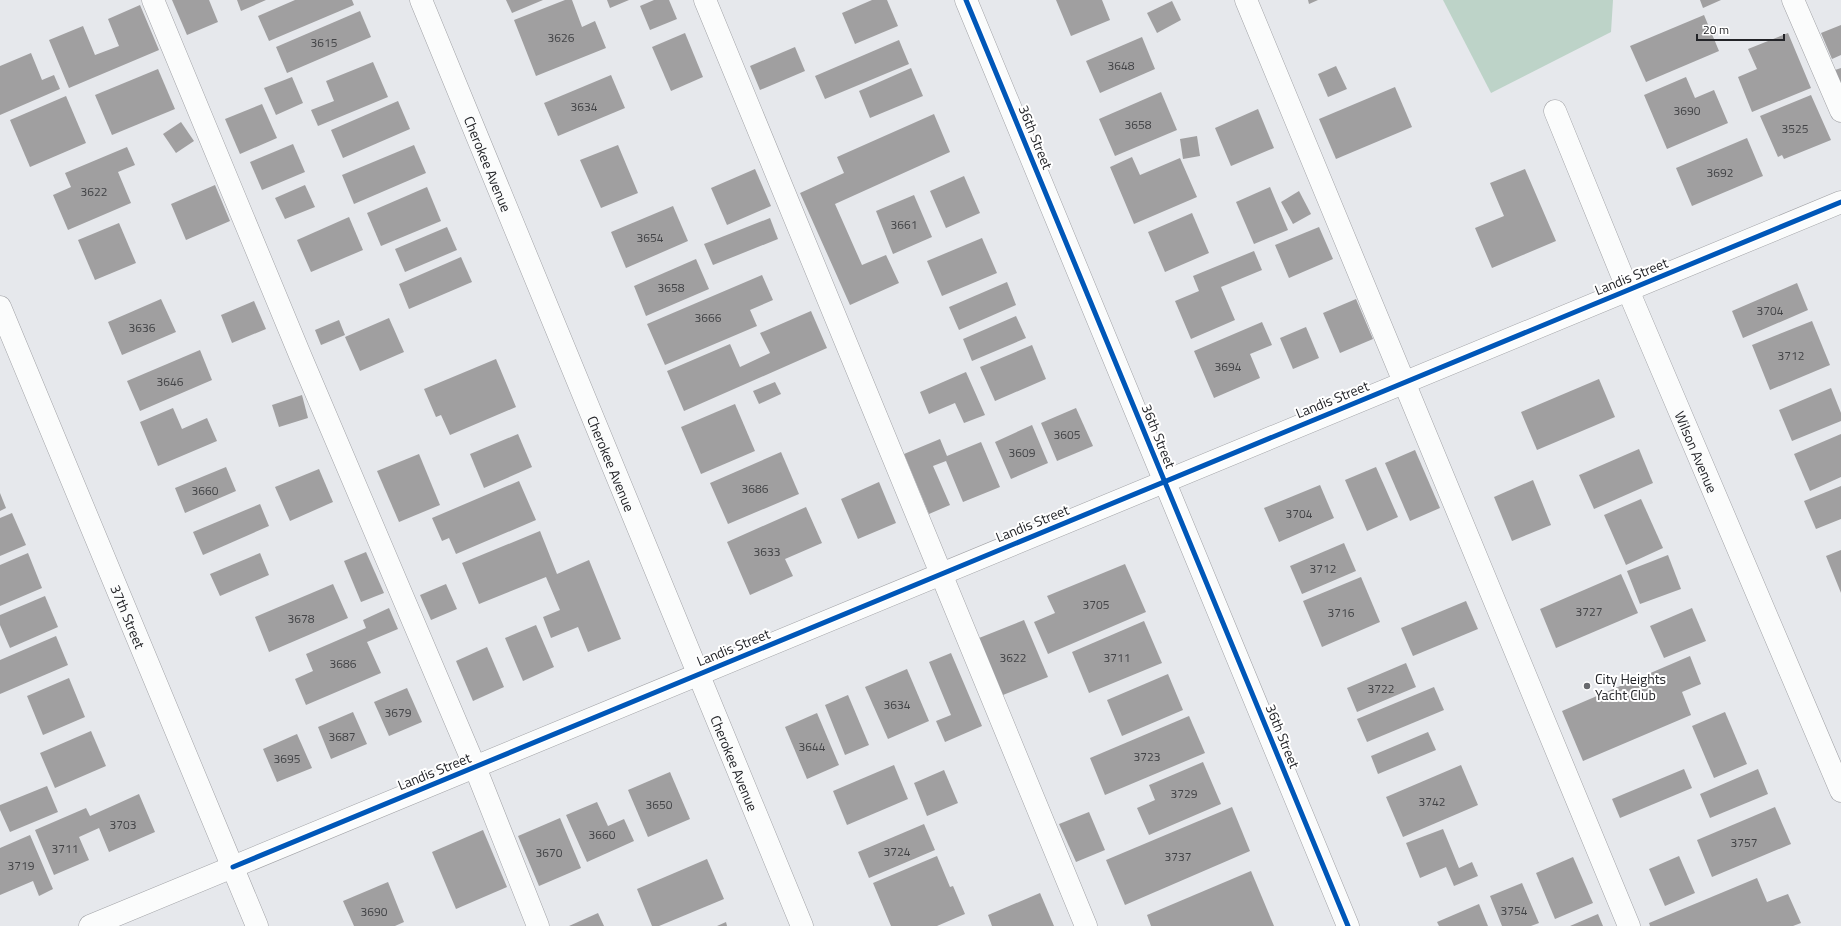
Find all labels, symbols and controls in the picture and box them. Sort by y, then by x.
scale bar [1697,16,1784,42]
text: 20 m [1703,20,1729,39]
house number: 3626 [548,28,575,47]
house number: 3615 [311,33,338,52]
house number: 3648 [1108,56,1135,75]
house number: 3634 [571,97,598,116]
house number: 3690 [1674,101,1701,120]
street label: 36th Street [1014,102,1058,172]
street label: Cherokee Avenue [459,113,517,215]
house number: 3658 [1125,115,1152,134]
house number: 3525 [1782,119,1809,138]
house number: 3692 [1707,163,1733,182]
house number: 3622 [81,182,107,201]
house number: 3661 [891,215,917,234]
house number: 3654 [637,228,664,247]
street label: Landis Street [1591,252,1671,300]
house number: 3658 [658,278,685,297]
house number: 3704 [1757,301,1784,320]
house number: 3666 [695,308,722,327]
house number: 3636 [129,318,156,337]
house number: 3712 [1778,346,1804,365]
house number: 3694 [1215,357,1242,376]
house number: 3646 [157,372,184,391]
street label: Landis Street [1292,375,1372,423]
street label: 36th Street [1137,401,1181,471]
street label: Wilson Avenue [1670,407,1723,496]
street label: Cherokee Avenue [583,412,641,514]
house number: 3605 [1054,425,1081,444]
house number: 3609 [1009,443,1036,462]
house number: 3686 [742,479,769,498]
house number: 3660 [192,481,219,500]
street label: Landis Street [992,499,1072,547]
house number: 3704 [1286,504,1313,523]
house number: 3633 [754,542,780,561]
house number: 3712 [1310,559,1336,578]
street label: 37th Street [106,581,151,652]
house number: 3705 [1083,595,1110,614]
house number: 3727 [1576,602,1602,621]
house number: 3716 [1328,603,1355,622]
house number: 3678 [288,609,315,628]
street label: Landis Street [693,623,773,671]
house number: 3622 [1000,648,1026,667]
house number: 3711 [1104,648,1130,667]
house number: 3686 [330,654,357,673]
place label: City Heights Yacht Club [1595,668,1666,705]
house number: 3722 [1368,679,1394,698]
marker: City Heights Yacht Club [1582,681,1592,691]
house number: 3634 [884,695,911,714]
street label: 36th Street [1261,701,1305,771]
house number: 3679 [385,703,412,722]
street label: Cherokee Avenue [706,712,764,814]
house number: 3687 [329,727,355,746]
house number: 3644 [799,737,826,756]
street label: Landis Street [394,747,474,795]
house number: 3723 [1134,747,1160,766]
house number: 3695 [274,749,301,768]
house number: 3729 [1171,784,1198,803]
house number: 3742 [1419,792,1445,811]
house number: 3650 [646,795,673,814]
house number: 3703 [110,815,136,834]
house number: 3660 [589,825,616,844]
house number: 3757 [1731,833,1757,852]
house number: 3711 [52,839,78,858]
house number: 3724 [884,842,911,861]
house number: 3670 [536,843,563,862]
house number: 3737 [1165,847,1191,866]
house number: 3719 [8,856,35,875]
house number: 3754 [1501,901,1528,920]
house number: 3690 [361,902,388,921]

